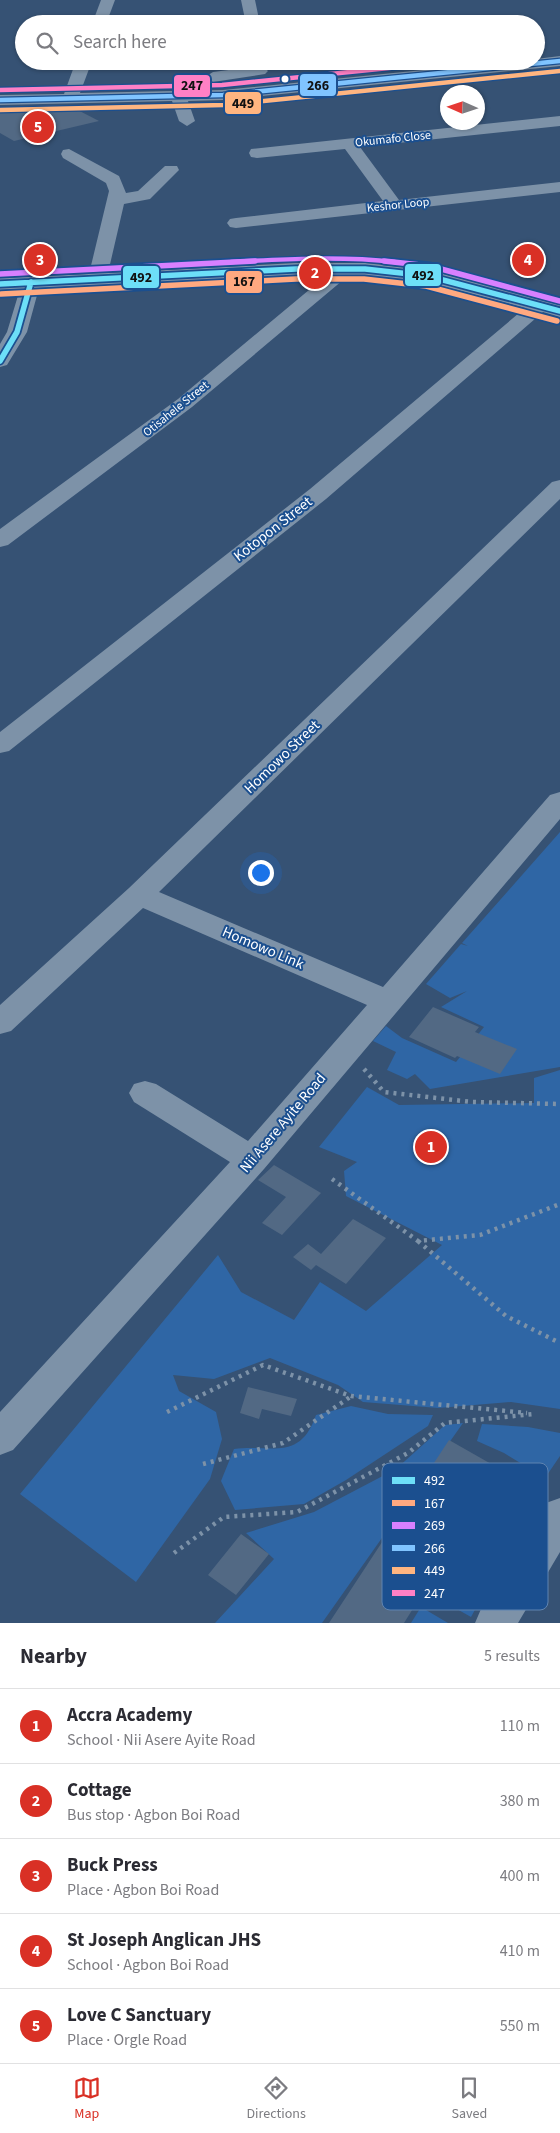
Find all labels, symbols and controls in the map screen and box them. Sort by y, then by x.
search box [15,15,545,70]
icon: search [33,29,61,57]
text: Search here [73,29,167,56]
line badge: 266 [299,73,337,97]
line badge: 247 [173,74,211,98]
unlabelled marker [280,74,290,84]
text: 247 [181,76,203,96]
text: 266 [307,76,329,96]
north arrow [440,85,485,130]
line badge: 449 [224,91,262,115]
text: 449 [232,94,254,114]
pin: 5 [22,108,54,146]
street label: Okumafo Close [354,127,432,151]
street label: Keshor Loop [366,193,430,217]
pin: 3 [24,241,56,279]
pin: 4 [512,241,544,279]
pin: 2 [299,254,331,292]
line badge: 492 [404,263,442,287]
line badge: 492 [122,265,160,289]
text: 492 [412,266,434,286]
text: 492 [130,268,152,288]
line badge: 167 [225,270,263,294]
text: 167 [233,272,255,292]
street label: Otisahele Street [140,377,212,441]
street label: Kotopon Street [229,492,317,566]
street label: Homowo Street [240,715,324,799]
your location [248,860,274,886]
street label: Homowo Link [219,921,308,975]
street label: Nii Asere Ayite Road [235,1069,331,1177]
pin: 1 [415,1128,447,1166]
legend [382,1463,548,1610]
text: 492 [424,1471,445,1491]
text: 167 [424,1494,445,1514]
text: 269 [424,1516,445,1536]
text: 266 [424,1539,445,1559]
text: 449 [424,1561,445,1581]
text: 247 [424,1584,445,1604]
text: Nearby [20,1641,87,1671]
text: 5 results [484,1645,540,1667]
text: Accra Academy [67,1702,193,1729]
text: 1 [32,1715,40,1737]
text: 110 m [500,1715,540,1737]
text: School · Nii Asere Ayite Road [67,1729,256,1751]
text: Cottage [67,1777,132,1804]
text: 2 [32,1790,40,1812]
text: 380 m [500,1790,540,1812]
text: Bus stop · Agbon Boi Road [67,1804,240,1826]
text: Buck Press [67,1852,158,1879]
text: 3 [32,1865,40,1887]
text: 400 m [500,1865,540,1887]
text: Place · Agbon Boi Road [67,1879,219,1901]
text: St Joseph Anglican JHS [67,1927,261,1954]
text: 4 [32,1940,40,1962]
text: 410 m [500,1940,540,1962]
text: School · Agbon Boi Road [67,1954,229,1976]
text: Love C Sanctuary [67,2002,211,2029]
text: 5 [32,2015,40,2037]
text: 550 m [500,2015,540,2037]
text: Place · Orgle Road [67,2029,187,2051]
tab: Map [73,2074,101,2124]
tab: Directions [247,2074,306,2124]
tab: Saved [451,2074,487,2124]

